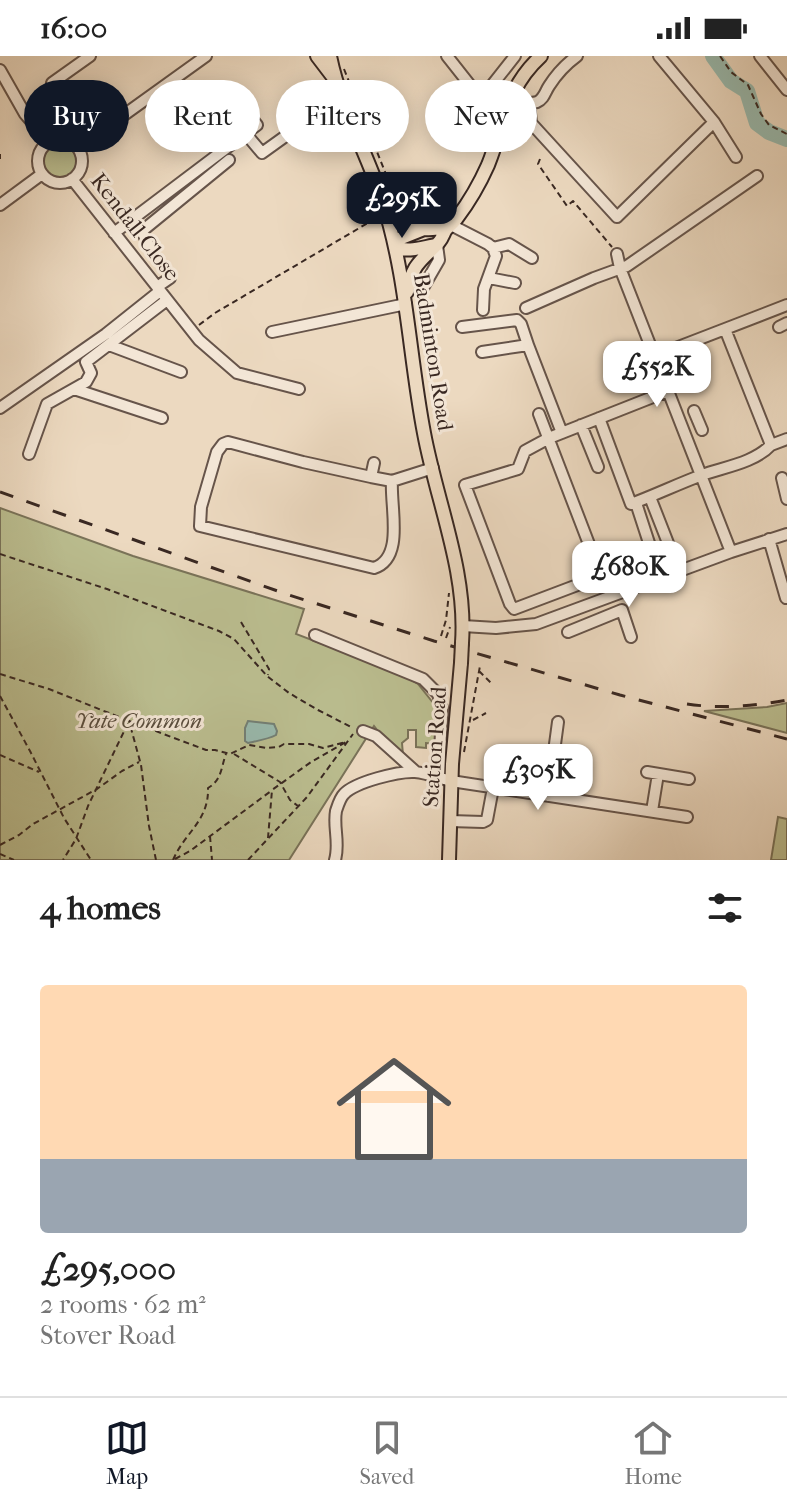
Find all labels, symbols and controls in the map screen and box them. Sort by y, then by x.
text: 16:00 [40,11,107,46]
chip: Buy [24,80,129,152]
chip: Rent [145,80,260,152]
chip: Filters [276,80,409,152]
chip: New [425,80,537,152]
street label: Kendall Close [85,168,185,286]
pin: £295K [346,172,458,240]
text: £295K [365,182,439,213]
street label: Badminton Road [408,271,458,434]
pin: £552K [601,341,713,409]
text: £552K [621,351,693,382]
pin: £680K [573,541,685,609]
text: £680K [590,551,668,582]
street label: Station Road [418,685,452,808]
park label: Yate Common [76,708,202,734]
pin: £305K [482,744,594,812]
text: £305K [502,754,574,785]
icon: filters [703,886,747,930]
text: 4 homes [40,888,161,928]
icon: home [322,1037,466,1181]
text: £295,000 [40,1249,176,1289]
text: 2 rooms · 62 m² [40,1289,206,1320]
text: Stover Road [40,1320,175,1351]
tab: Map [105,1416,149,1490]
tab: Saved [360,1416,414,1490]
tab: Home [625,1416,682,1490]

